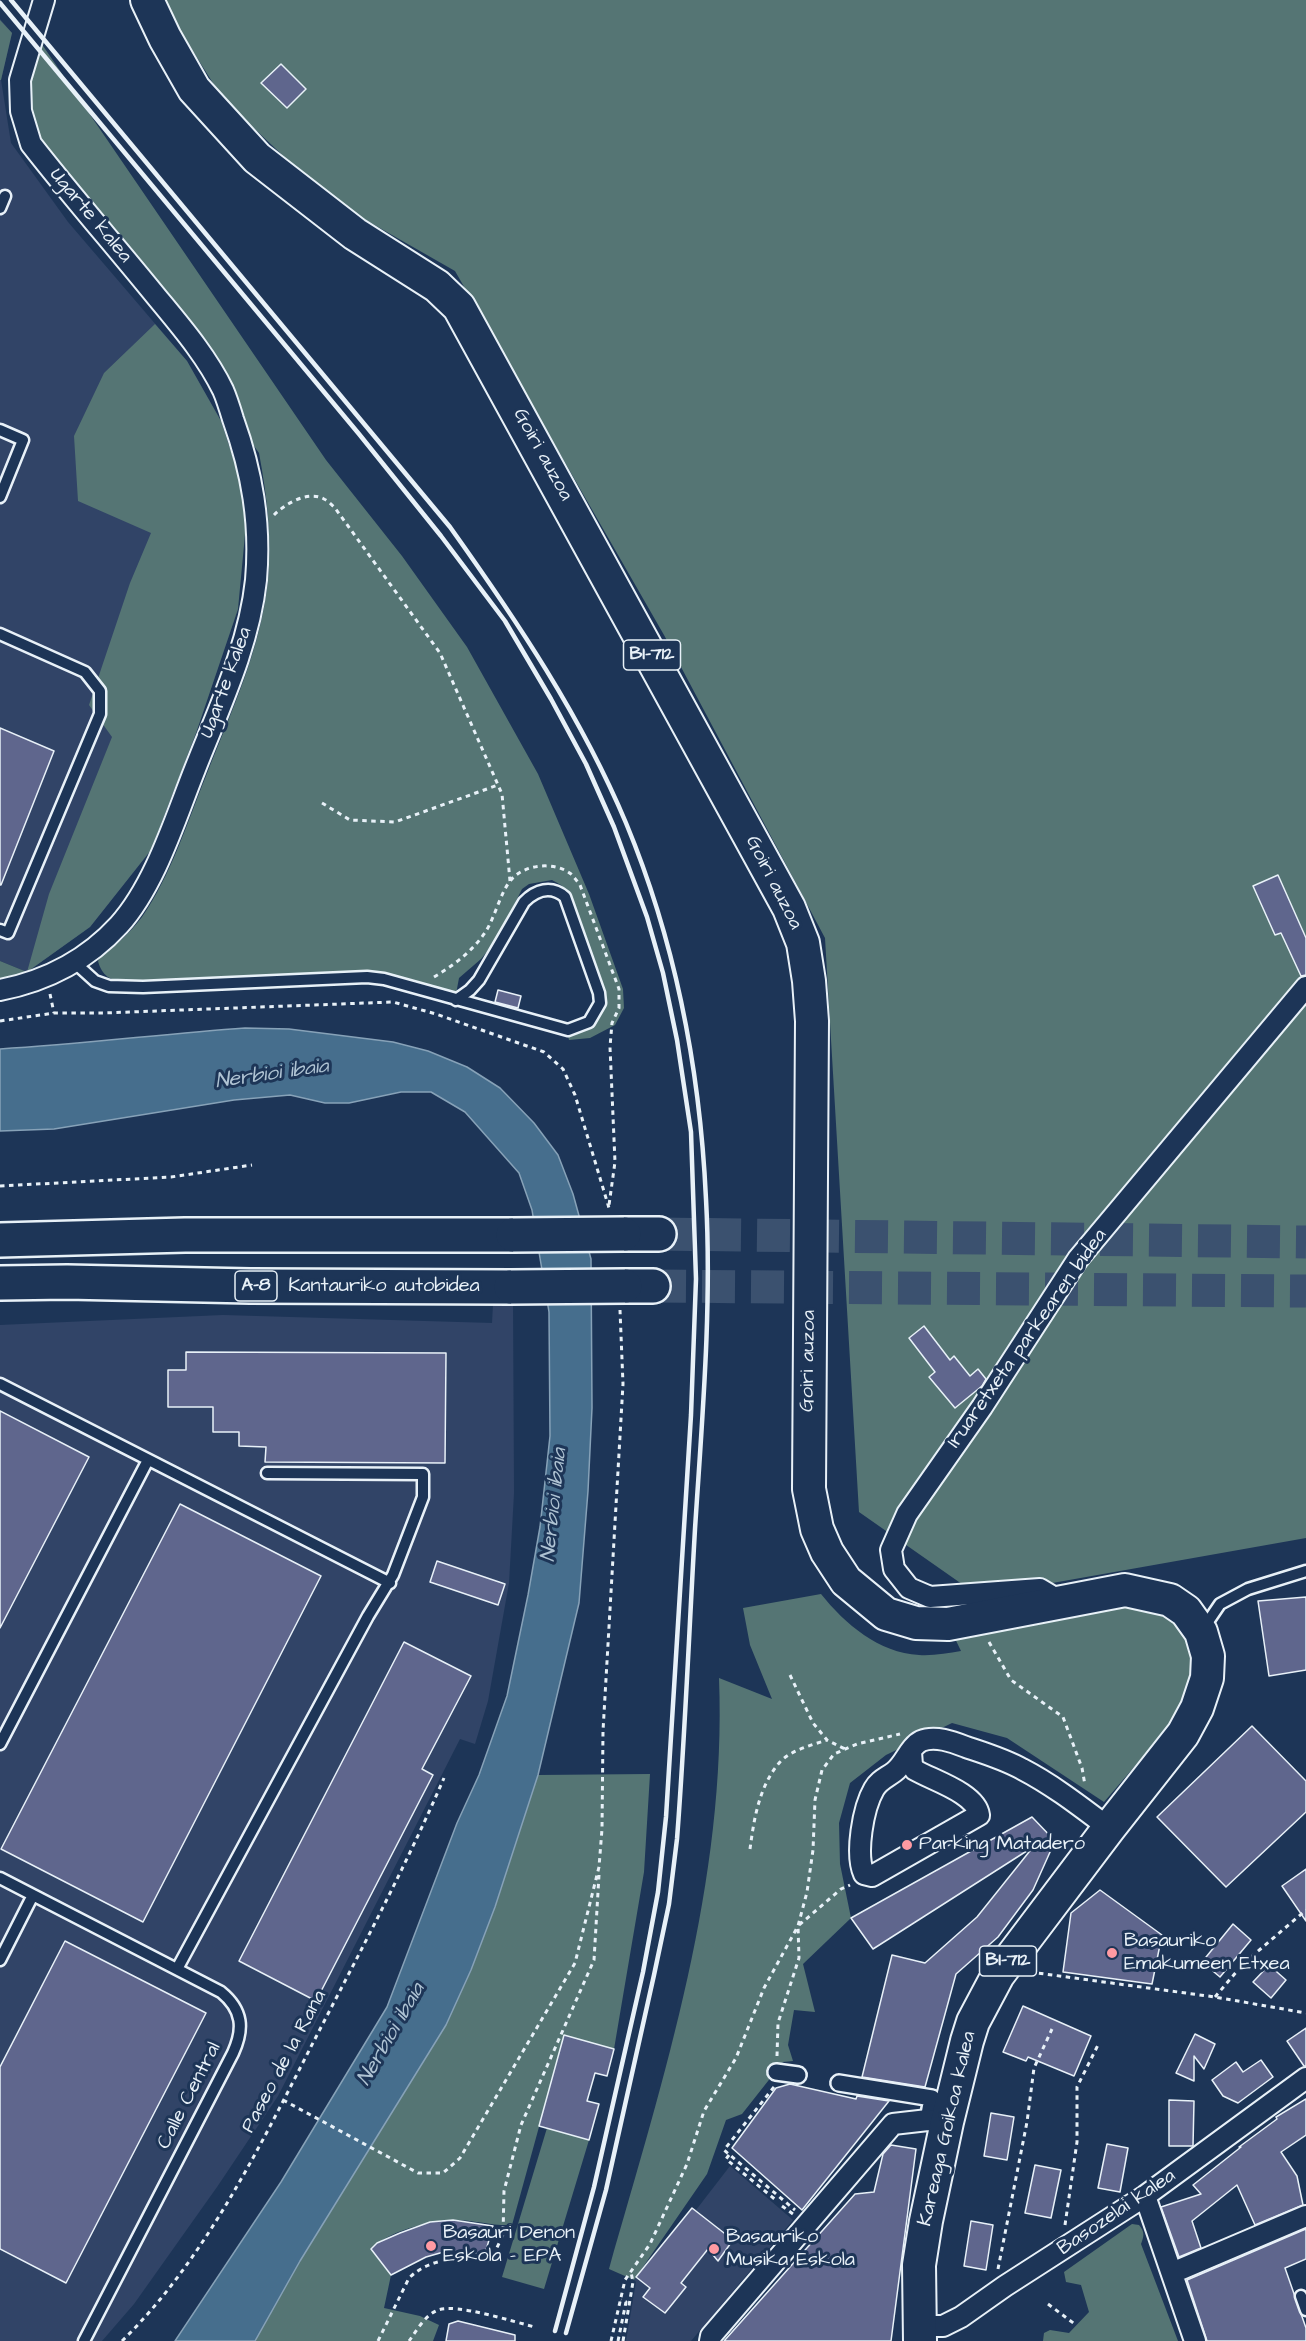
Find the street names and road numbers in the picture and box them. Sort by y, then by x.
street label: Ugarte kalea [43,164,137,268]
street label: Goiri auzoa [507,405,577,505]
street label: Ugarte kalea [196,624,258,742]
road number: BI-712 [624,640,680,670]
street label: Goiri auzoa [739,832,807,934]
street label: Iruaretxeta parkearen bidea [943,1225,1113,1453]
road number: A-8 [235,1271,277,1301]
street label: Kantauriko autobidea [288,1275,480,1299]
street label: Goiri auzoa [796,1310,822,1412]
road number: BI-712 [980,1946,1036,1976]
street label: Paseo de la Rana [237,1987,333,2137]
street label: Kareaga Goikoa kalea [914,2029,982,2229]
street label: Calle Central [153,2038,227,2154]
street label: Basozelai kalea [1053,2165,1181,2261]

